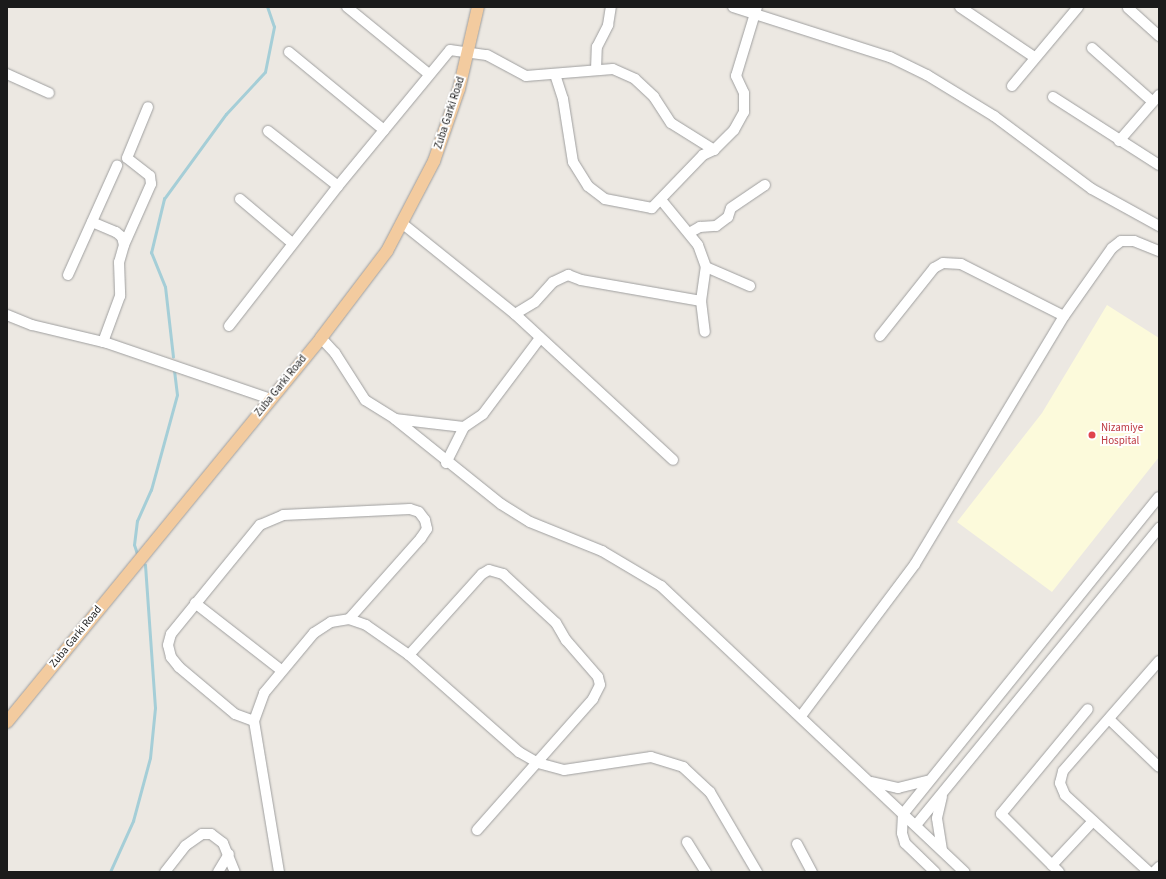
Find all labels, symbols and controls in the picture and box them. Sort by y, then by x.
street label: Zuba Garki Road [432,75,468,151]
street label: Zuba Garki Road [252,353,310,419]
place label: Nizamiye Hospital [1101,422,1143,448]
marker: Nizamiye Hospital [1086,429,1098,441]
street label: Zuba Garki Road [47,604,105,670]

